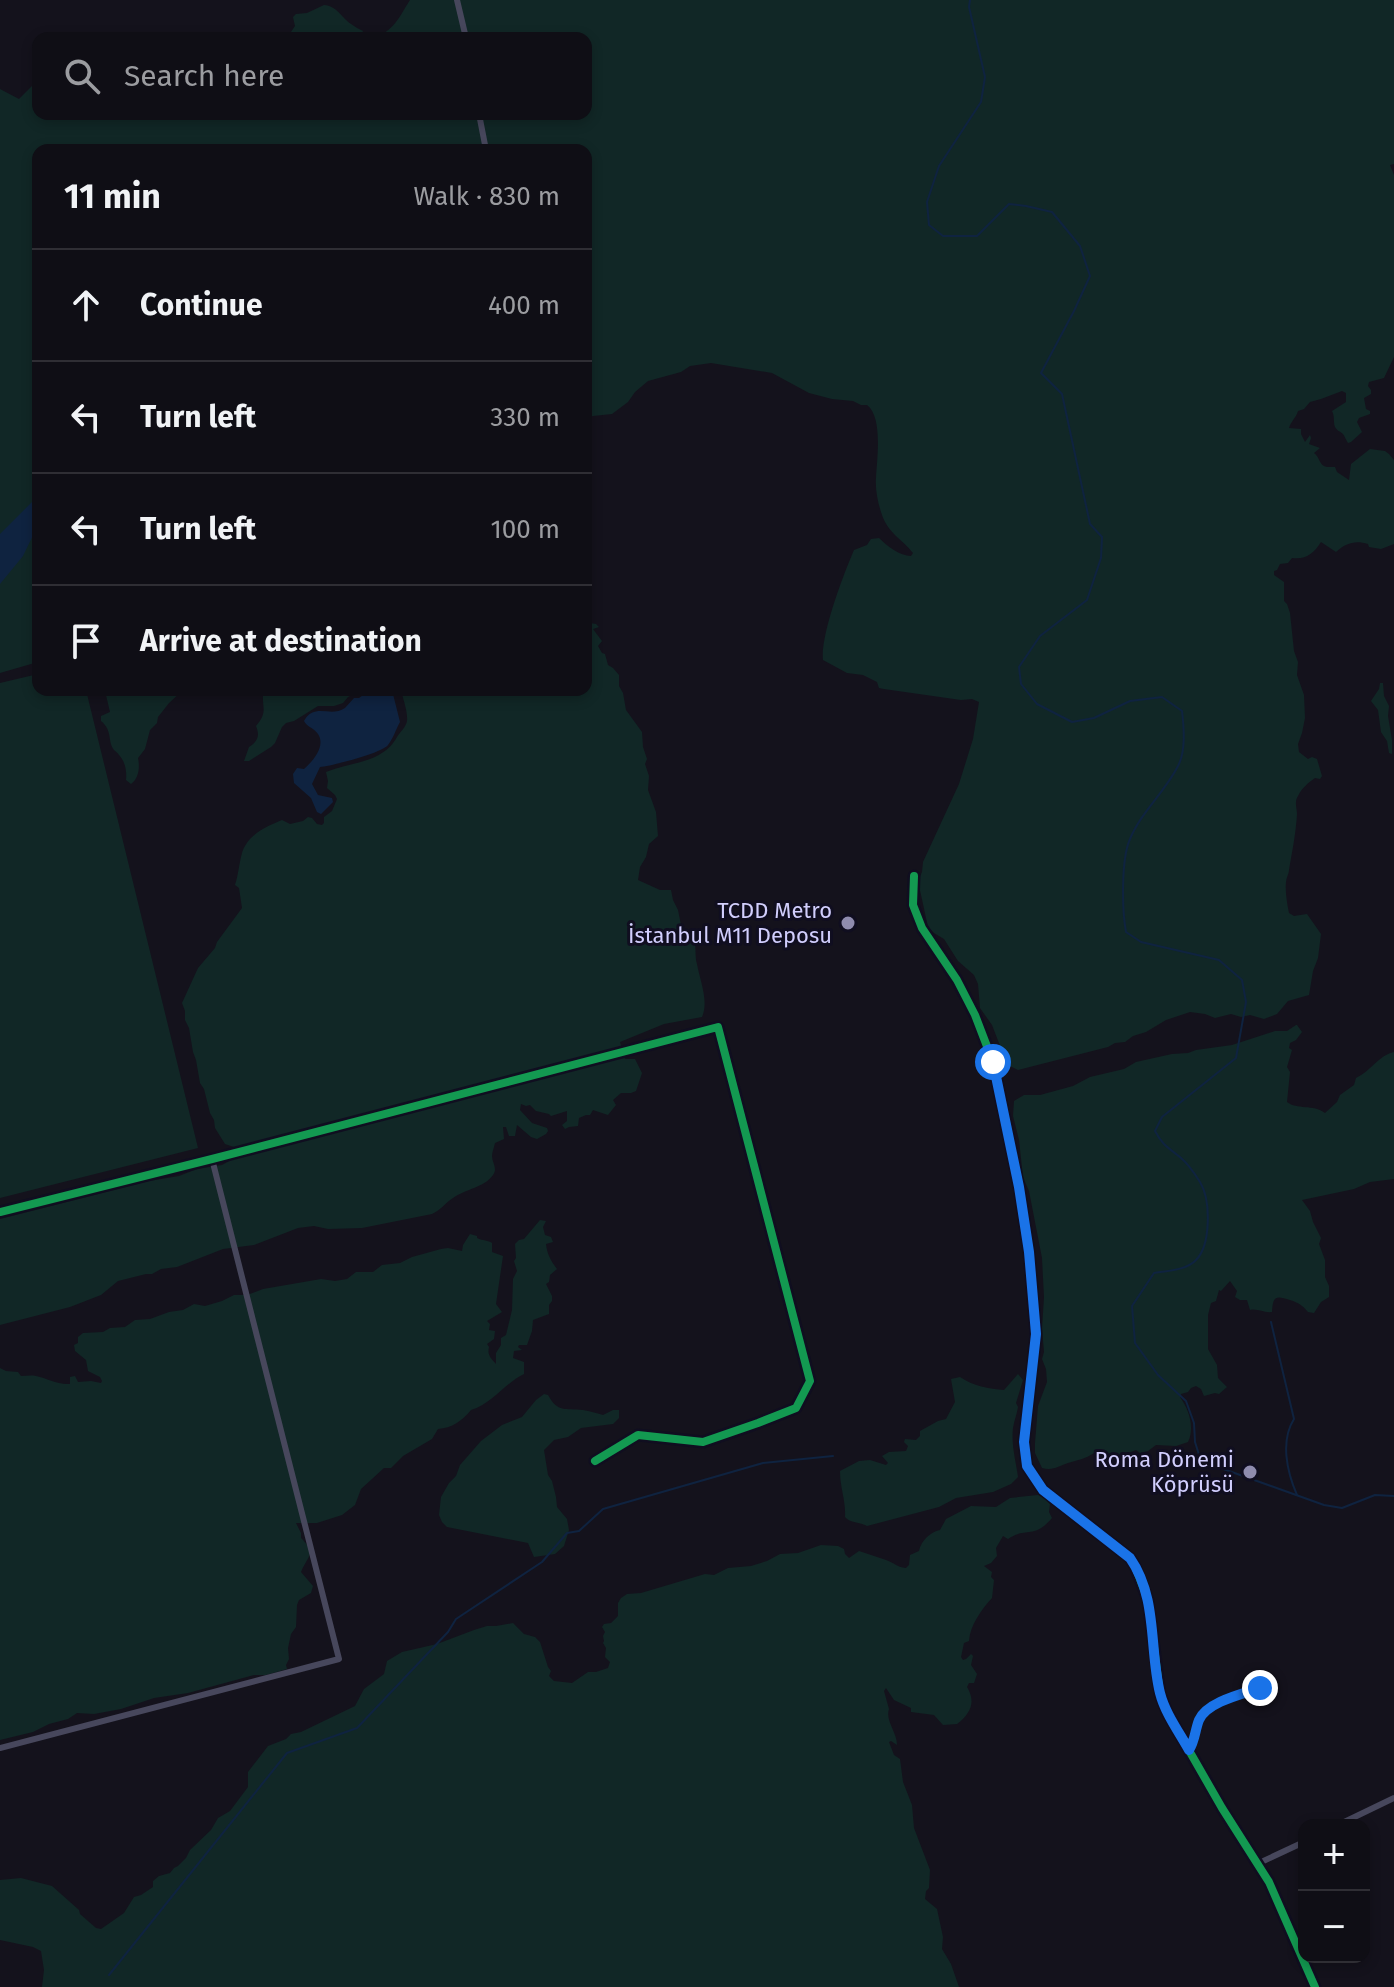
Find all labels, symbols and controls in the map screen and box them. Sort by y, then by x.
search box [32,32,592,120]
icon: search [60,54,104,98]
text: Search here [124,58,284,94]
text: 11 min [64,176,161,217]
text: Walk · 830 m [413,181,560,212]
icon: ahead [64,283,108,327]
text: Continue [140,287,263,323]
text: 400 m [488,290,560,321]
icon: left [64,395,108,439]
text: Turn left [140,399,256,435]
text: 330 m [490,402,560,433]
icon: left [64,507,108,551]
text: Turn left [140,511,256,547]
text: 100 m [491,514,560,545]
icon: arrive [64,619,108,663]
text: Arrive at destination [140,623,422,659]
place label: TCDD Metro İstanbul M11 Deposu [628,897,832,949]
marker: TCDD Metro İstanbul M11 Deposu [839,914,857,932]
route start [975,1044,1011,1080]
place label: Roma Dönemi Köprüsü [1095,1446,1234,1498]
marker: Roma Dönemi Köprüsü [1241,1463,1259,1481]
route end [1242,1670,1278,1706]
map controls [1298,1819,1370,1963]
button: + [1298,1819,1370,1891]
button: − [1298,1891,1370,1963]

